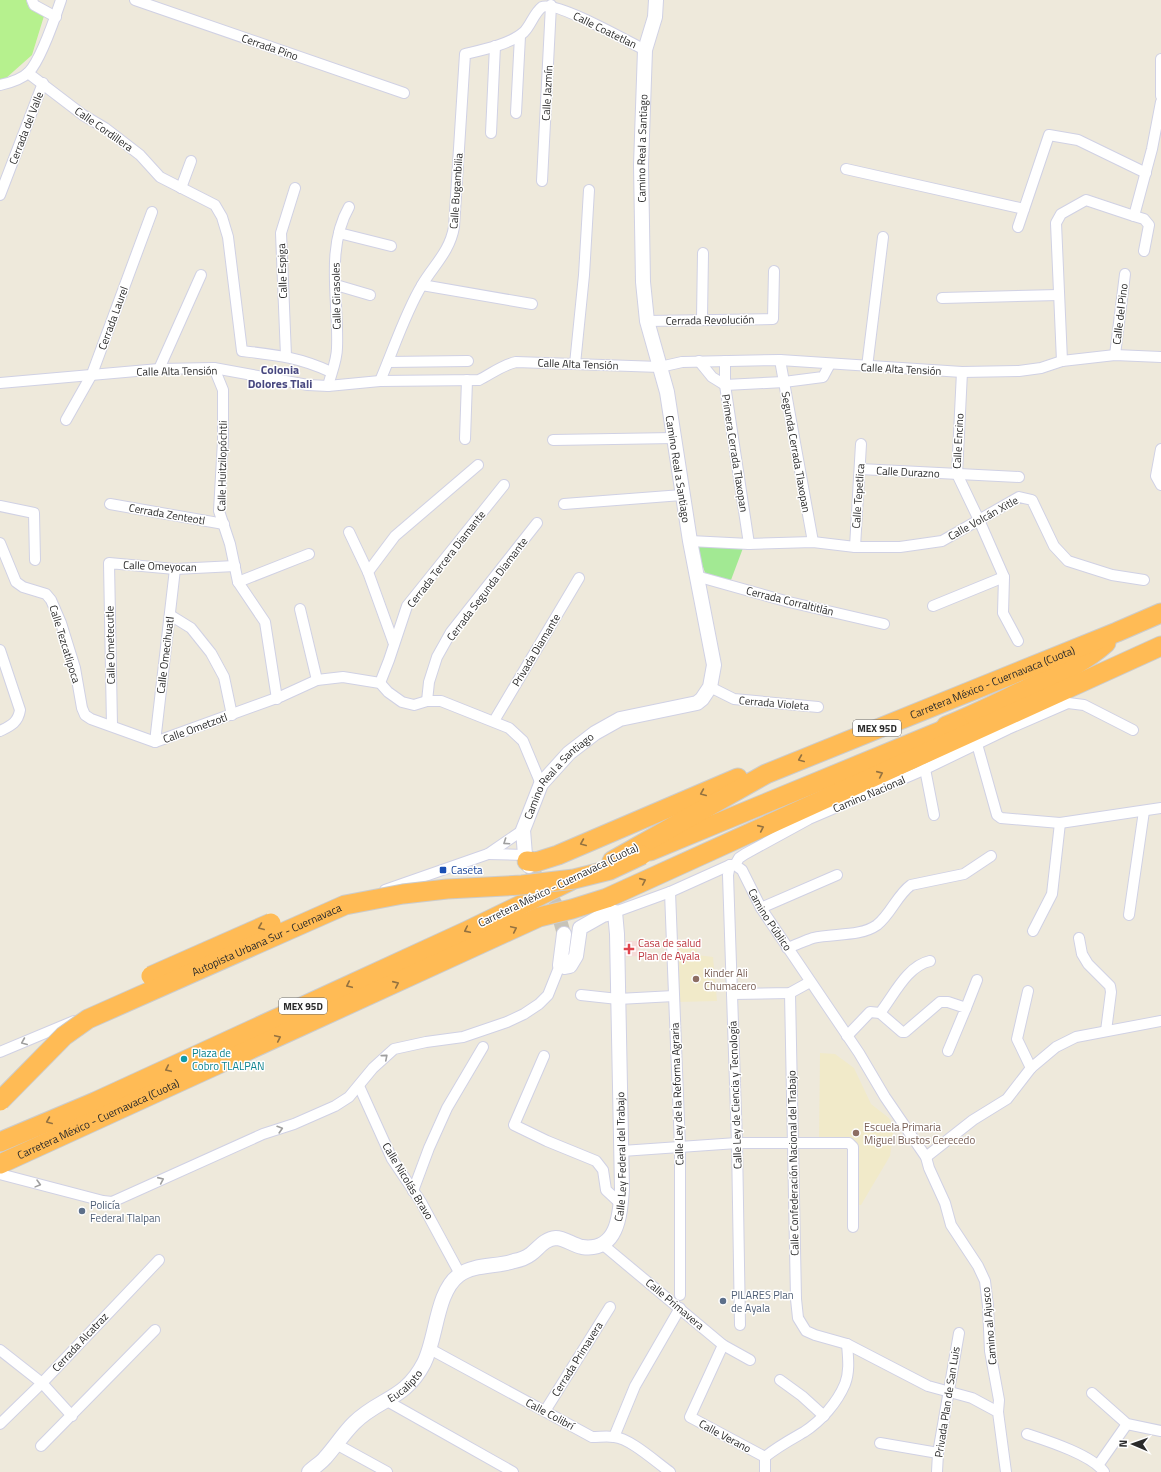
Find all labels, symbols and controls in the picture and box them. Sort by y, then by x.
street label: Calle Coatetlan [571,8,640,52]
street label: Cerrada Pino [240,30,301,64]
street label: Calle Jazmín [538,65,556,121]
street label: Cerrada del Valle [5,89,47,167]
street label: Camino Real a Santiago [633,94,651,203]
street label: Calle Cordillera [72,103,137,155]
street label: Calle Bugambilia [445,152,467,230]
street label: Calle Espiga [273,243,291,299]
street label: Calle Girasoles [327,262,345,330]
street label: Calle del Pino [1108,282,1132,346]
street label: Cerrada Laurel [94,284,132,352]
street label: Cerrada Revolución [665,311,755,329]
street label: Calle Alta Tensión [537,355,619,373]
street label: Calle Alta Tensión [860,359,942,379]
district label: Colonia Dolores Tlali [248,360,312,393]
street label: Calle Alta Tensión [136,362,218,380]
street label: Segunda Cerrada Tlaxopan [777,390,815,514]
street label: Primera Cerrada Tlaxopan [718,393,752,513]
street label: Calle Encino [949,413,967,469]
street label: Camino Real a Santiago [662,414,694,524]
street label: Calle Huitzilopóchtli [213,420,231,512]
street label: Calle Tepetlica [848,462,868,529]
street label: Calle Durazno [876,462,940,482]
street label: Calle Volcán Xitle [945,492,1021,544]
street label: Cerrada Zenteotl [128,499,206,529]
street label: Cerrada Tercera Diamante [403,507,489,611]
street label: Cerrada Segunda Diamante [443,534,532,644]
street label: Calle Omeyocan [123,557,197,575]
street label: Cerrada Corraltitlán [745,582,836,620]
street label: Calle Tezcatlipoca [46,603,85,685]
street label: Calle Ometecutle [101,605,119,684]
street label: Privada Diamante [508,610,564,689]
street label: Calle Omecihuatl [152,616,178,694]
street label: Carretera México - Cuernavaca (Cuota) [907,642,1077,723]
street label: Cerrada Violeta [738,692,810,714]
street label: Calle Ometzotl [161,709,229,747]
road number: MEX 95D [853,720,901,736]
street label: Camino Real a Santiago [520,729,597,822]
one-way arrow [797,754,805,762]
one-way arrow [875,771,883,779]
street label: Camino Nacional [830,772,908,816]
one-way arrow [699,788,706,796]
one-way arrow [758,824,765,832]
one-way arrow [503,837,510,844]
street label: Carretera México - Cuernavaca (Cuota) [475,839,641,931]
one-way arrow [580,839,587,847]
place label: Caseta [451,862,483,878]
marker: Caseta [438,865,448,875]
one-way arrow [638,878,646,886]
street label: Camino Público [745,886,796,954]
street label: Autopista Urbana Sur - Cuernavaca [189,899,344,980]
one-way arrow [258,922,265,930]
one-way arrow [464,925,472,933]
one-way arrow [510,926,517,934]
place label: Casa de salud Plan de Ayala [638,935,701,964]
marker: Casa de salud Plan de Ayala [623,943,635,955]
place label: Kinder Ali Chumacero [704,965,756,994]
marker: Kinder Ali Chumacero [691,974,701,984]
one-way arrow [346,980,354,988]
one-way arrow [392,981,399,989]
road number: MEX 95D [279,998,327,1014]
street label: Calle Ley de Ciencia y Tecnología [724,1020,746,1169]
street label: Calle Ley de la Reforma Agraria [666,1022,687,1166]
one-way arrow [273,1035,281,1043]
one-way arrow [20,1037,28,1045]
place label: Plaza de Cobro TLALPAN [192,1045,264,1074]
marker: Plaza de Cobro TLALPAN [179,1054,189,1064]
one-way arrow [380,1055,387,1062]
one-way arrow [164,1064,172,1072]
street label: Calle Confederación Nacional del Trabajo [783,1070,803,1256]
street label: Carretera México - Cuernavaca (Cuota) [15,1075,182,1163]
street label: Calle Ley Federal del Trabajo [610,1091,630,1223]
one-way arrow [46,1117,53,1125]
place label: Escuela Primaria Miguel Bustos Cerecedo [864,1119,975,1148]
one-way arrow [276,1125,283,1134]
marker: Escuela Primaria Miguel Bustos Cerecedo [851,1128,861,1138]
street label: Calle Nicolás Bravo [379,1139,438,1223]
one-way arrow [156,1177,164,1185]
one-way arrow [34,1179,41,1188]
place label: Policía Federal Tlalpan [90,1197,160,1226]
marker: Policía Federal Tlalpan [77,1206,87,1216]
street label: Calle Primavera [642,1275,708,1334]
street label: Camino al Ajusco [978,1286,1000,1366]
place label: PILARES Plan de Ayala [731,1287,794,1316]
marker: PILARES Plan de Ayala [718,1296,728,1306]
street label: Cerrada Alcatraz [48,1309,112,1375]
street label: Cerrada Primavera [547,1318,607,1400]
street label: Privada Plan de San Luis [930,1345,964,1459]
street label: Eucalipto [384,1366,426,1406]
street label: Calle Colibrí [523,1394,579,1434]
street label: Calle Verano [696,1416,754,1457]
north arrow [1113,1424,1153,1464]
text: N [1115,1440,1131,1448]

